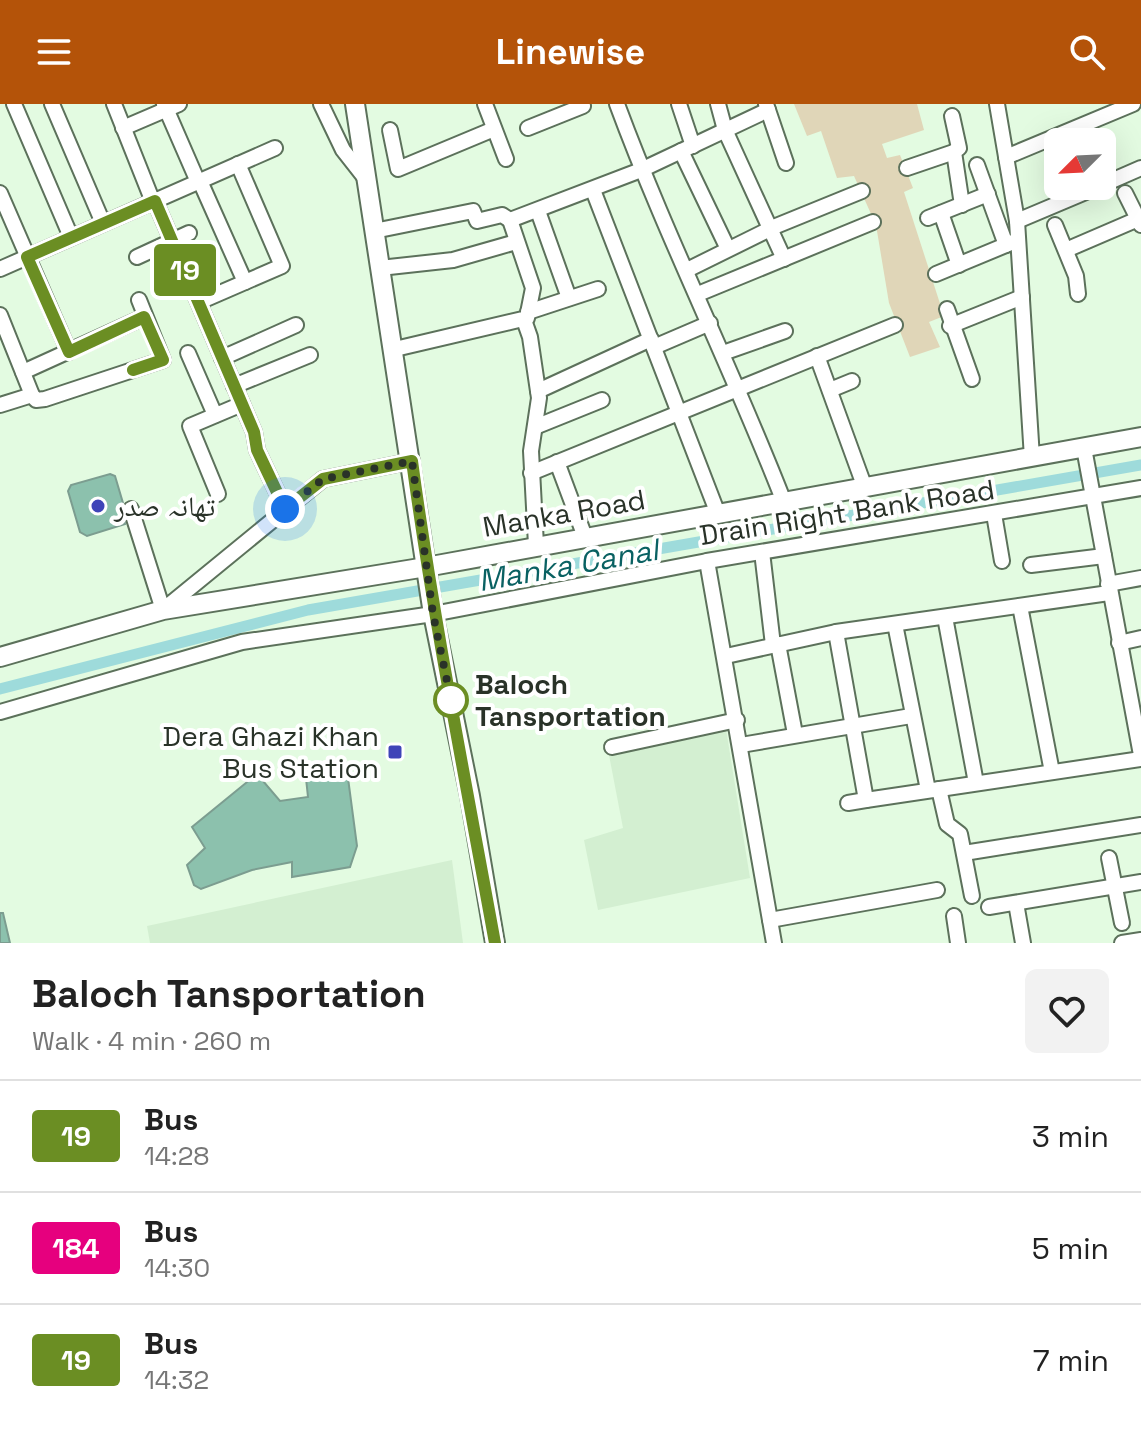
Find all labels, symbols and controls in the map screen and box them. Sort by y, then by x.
text: Linewise [496,29,645,75]
icon: menu [32,30,76,74]
icon: search [1065,30,1109,74]
north arrow [1044,128,1116,200]
map controls [1044,128,1116,200]
line badge: 19 [149,244,221,296]
text: 19 [170,252,200,288]
street label: Drain Right Bank Road [697,471,997,553]
street label: Manka Road [480,481,648,545]
place label: تھانہ صدر [113,488,215,524]
your location [265,489,305,529]
marker: تھانہ صدر [89,497,107,515]
water label: Manka Canal [475,529,665,600]
place label: Baloch Tansportation [475,666,666,734]
marker: Baloch Tansportation [434,683,468,717]
place label: Dera Ghazi Khan Bus Station [163,718,379,786]
marker: Dera Ghazi Khan Bus Station [386,743,404,761]
button: heart [1025,969,1109,1053]
text: Baloch Tansportation [32,970,426,1018]
text: Walk · 4 min · 260 m [32,1024,271,1058]
text: Bus [144,1100,198,1139]
text: 3 min [1032,1117,1109,1156]
text: 19 [61,1118,91,1154]
text: 14:28 [144,1139,210,1173]
text: Bus [144,1212,198,1251]
text: 5 min [1032,1229,1109,1268]
text: 184 [52,1230,100,1266]
text: 14:30 [144,1251,210,1285]
text: Bus [144,1324,198,1363]
text: 7 min [1033,1341,1109,1380]
text: 19 [61,1342,91,1378]
text: 14:32 [144,1363,209,1397]

